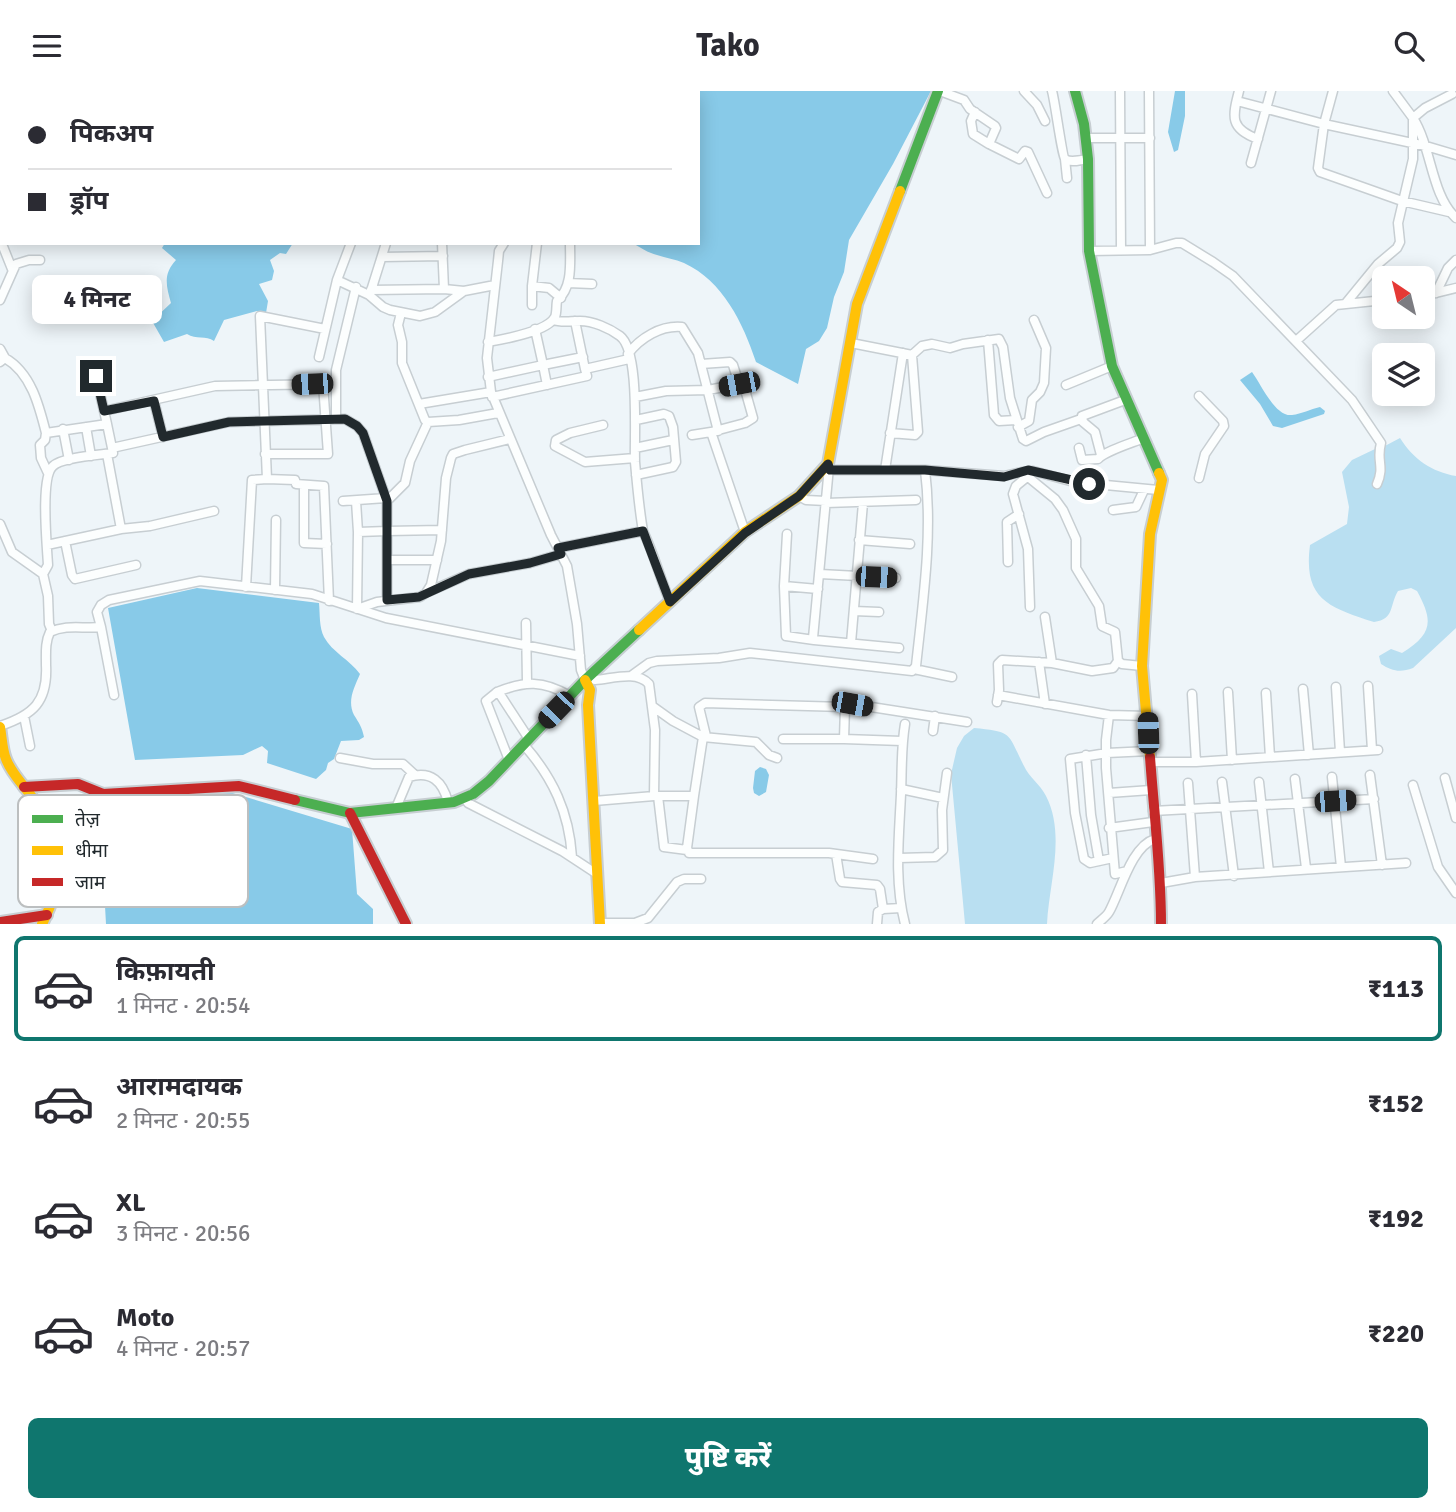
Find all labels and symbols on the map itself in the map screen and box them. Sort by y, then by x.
north arrow [1372,266,1435,329]
callout: 4 मिनट [31,275,161,323]
route end [80,360,112,392]
car [717,370,762,398]
car [291,373,334,395]
route start [1073,468,1105,500]
car [855,566,898,588]
car [534,688,579,732]
car [830,690,875,718]
car [1137,712,1160,754]
car [1314,789,1357,813]
legend [18,795,248,907]
text: तेज़ [75,808,101,832]
text: धीमा [75,839,109,863]
text: जाम [75,871,106,895]

